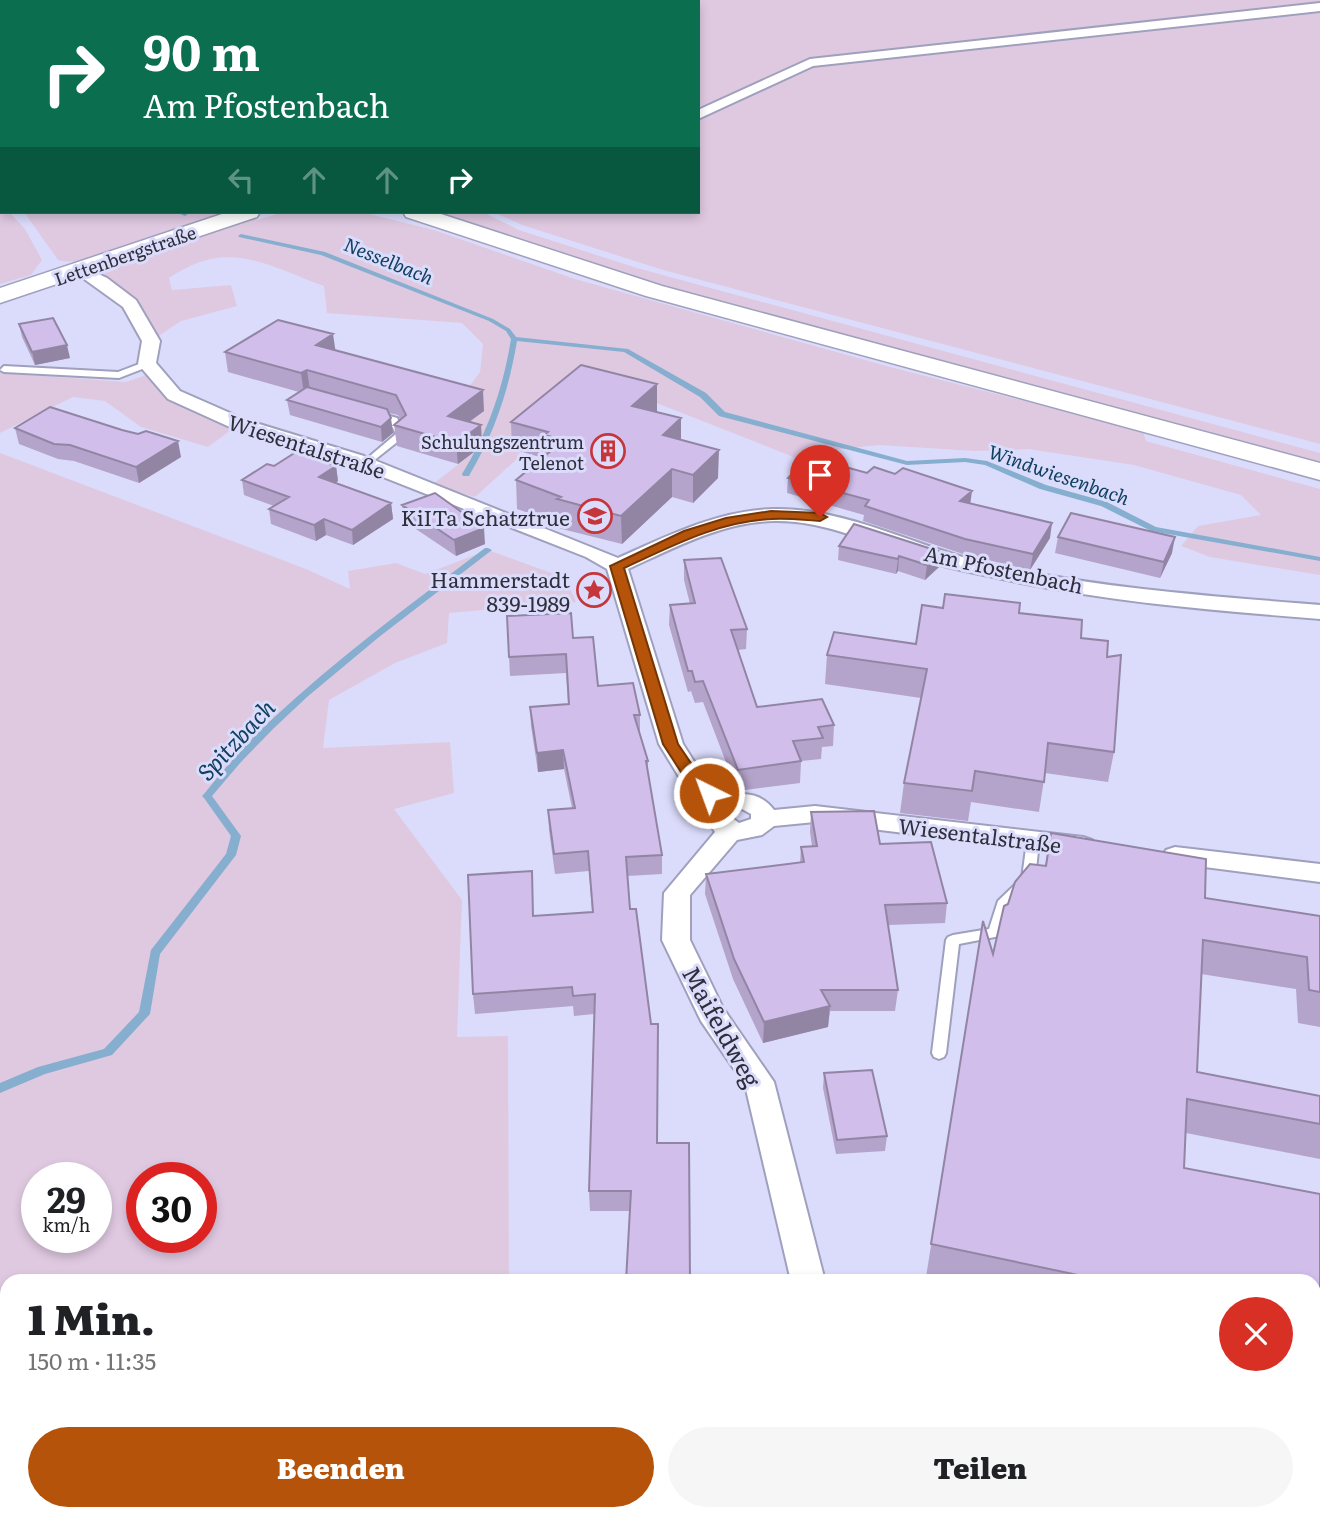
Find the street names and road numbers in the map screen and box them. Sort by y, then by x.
street label: Lettenbergstraße [50,218,200,292]
street label: Wiesentalstraße [224,405,390,485]
street label: Am Pfostenbach [922,536,1087,600]
street label: Wiesentalstraße [897,809,1063,859]
street label: Maifeldweg [675,959,771,1094]

